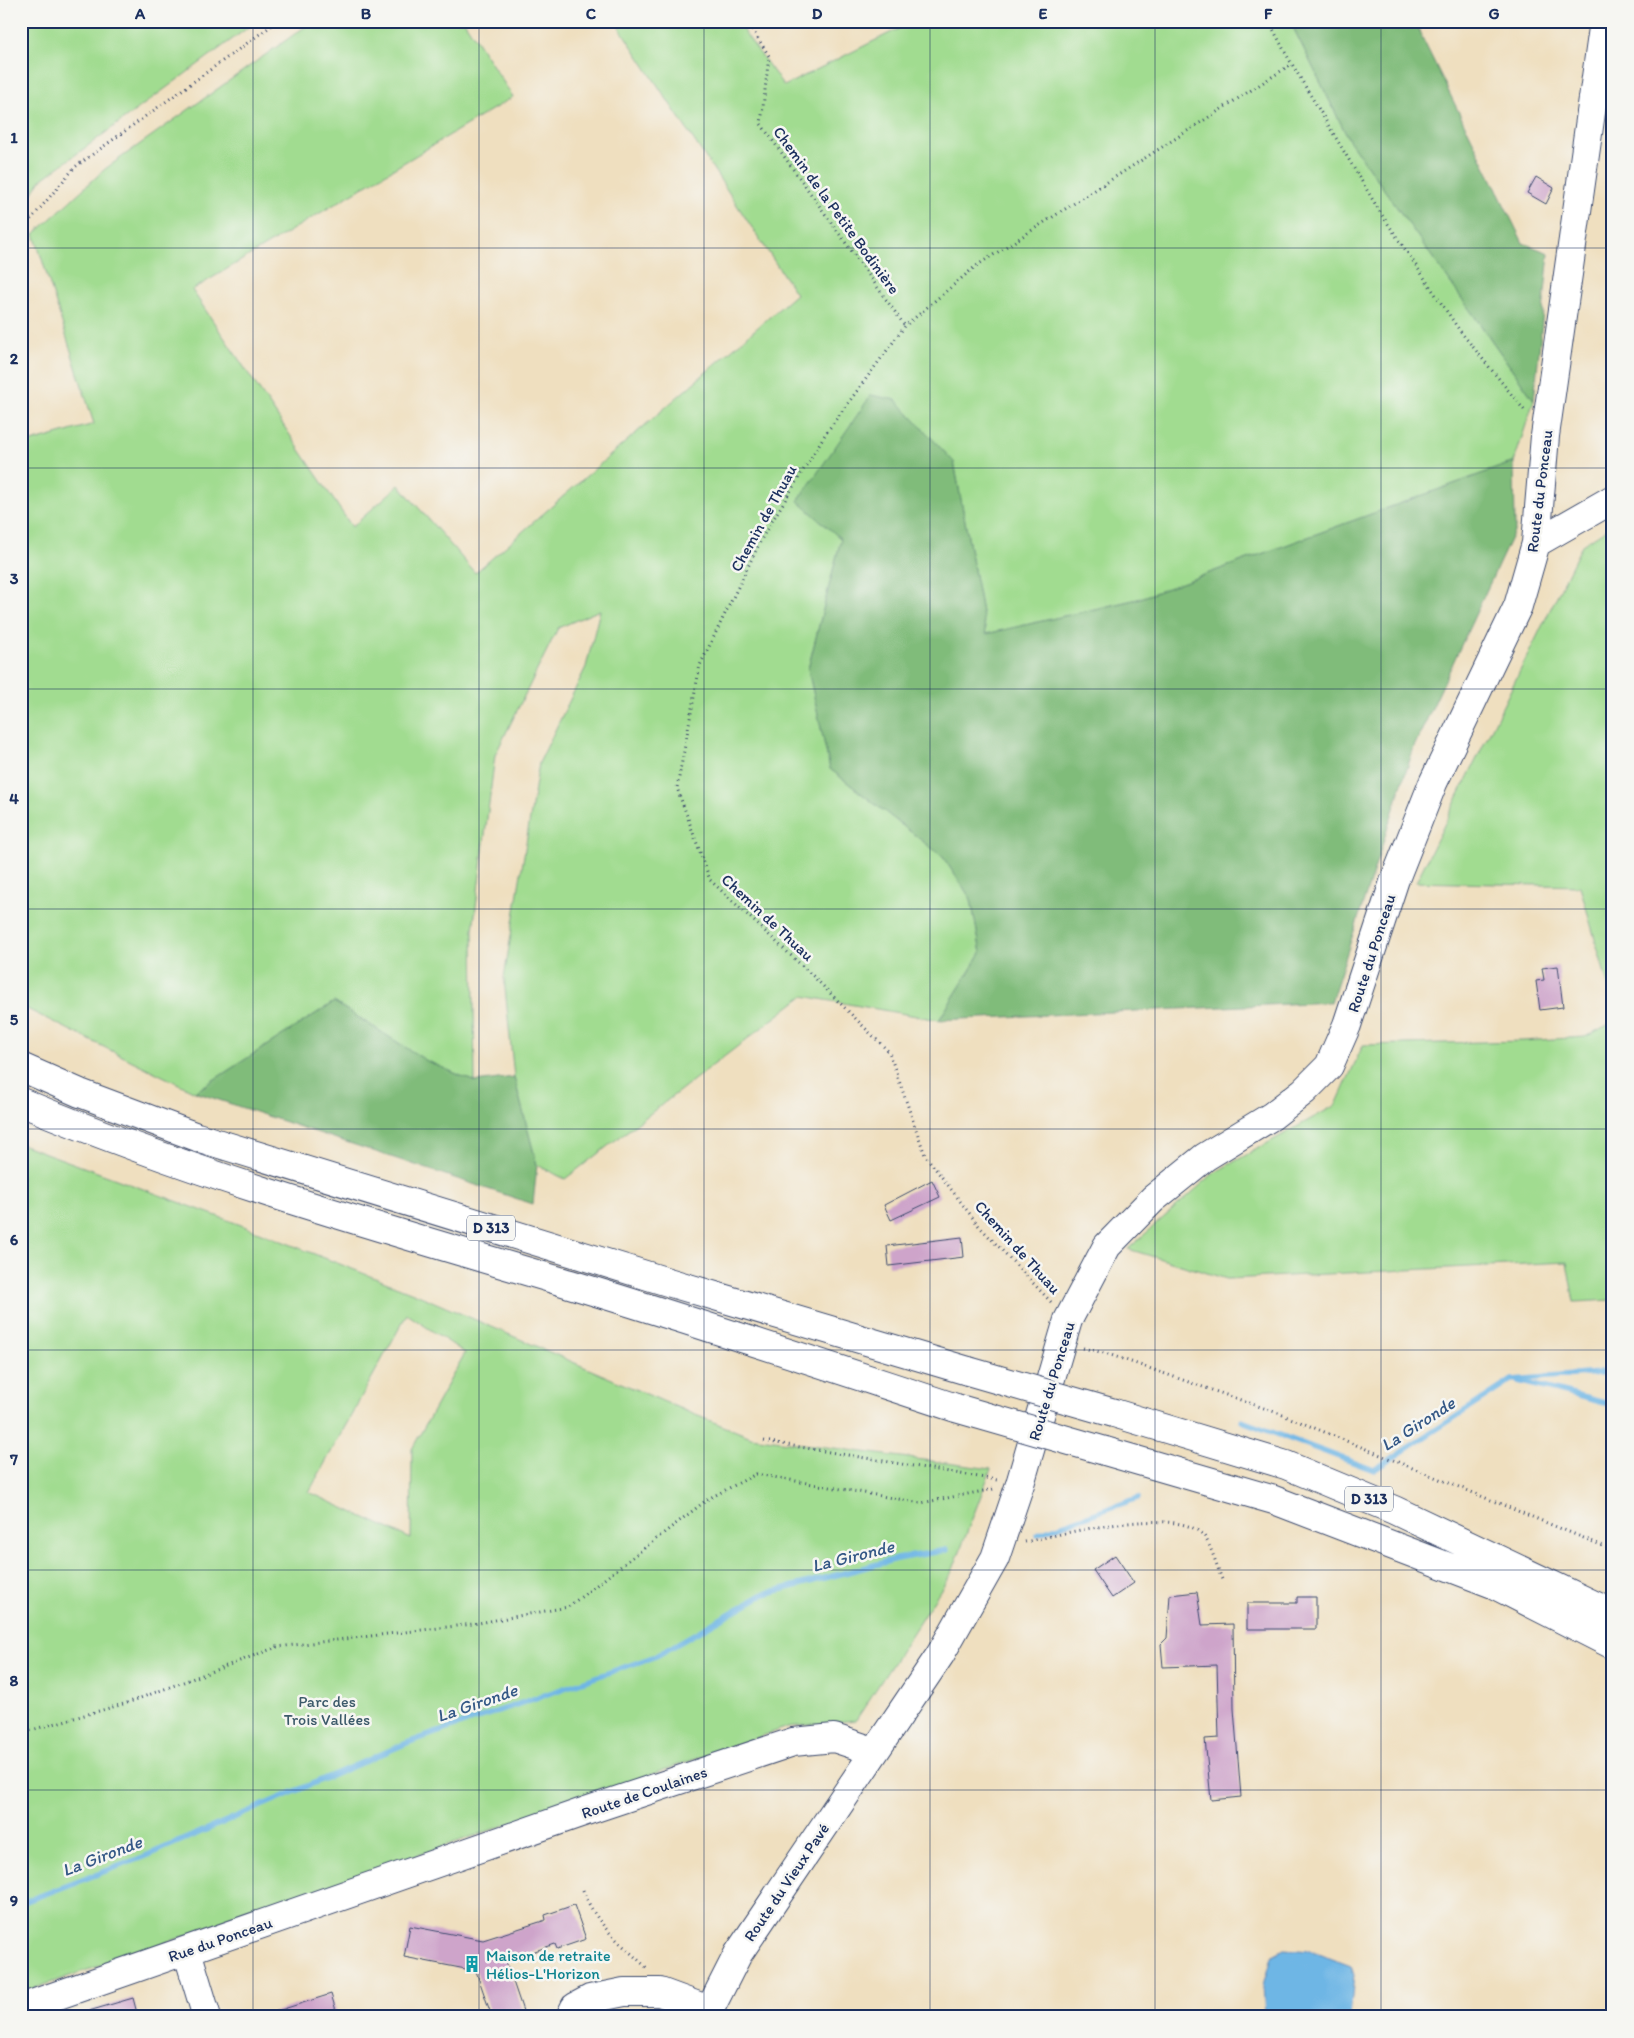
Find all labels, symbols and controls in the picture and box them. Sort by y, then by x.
text: A [134,4,146,23]
text: B [361,4,372,23]
text: C [586,4,597,23]
text: D [812,4,823,23]
text: E [1039,4,1048,23]
text: F [1264,4,1273,23]
text: G [1488,4,1500,23]
street label: Chemin de la Petite Bodinière [769,123,904,298]
text: 1 [10,128,18,147]
text: 2 [10,349,19,368]
street label: Route du Ponceau [1523,428,1556,553]
street label: Chemin de Thuau [726,461,801,575]
text: 3 [10,569,19,588]
text: 4 [9,789,19,808]
street label: Chemin de Thuau [718,870,818,965]
street label: Route du Ponceau [1343,891,1400,1015]
text: 5 [10,1010,19,1029]
street label: Chemin de Thuau [971,1197,1065,1298]
road number: D 313 [467,1216,515,1240]
text: 6 [10,1230,19,1249]
street label: Route du Ponceau [1024,1319,1079,1443]
water label: La Gironde [1377,1391,1460,1456]
text: 7 [9,1450,18,1469]
road number: D 313 [1345,1486,1393,1512]
water label: La Gironde [810,1535,898,1577]
text: 8 [10,1671,19,1690]
water label: La Gironde [434,1678,522,1727]
park label: Parc des Trois Vallées [284,1692,370,1729]
street label: Route de Coulaines [579,1762,710,1823]
street label: Route du Vieux Pavé [740,1820,833,1945]
water label: La Gironde [59,1830,146,1881]
text: 9 [10,1891,18,1910]
street label: Rue du Ponceau [166,1913,275,1966]
place label: Maison de retraite Hélios-L'Horizon [486,1946,611,1983]
building icon: Maison de retraite Hélios-L'Horizon [462,1954,482,1974]

